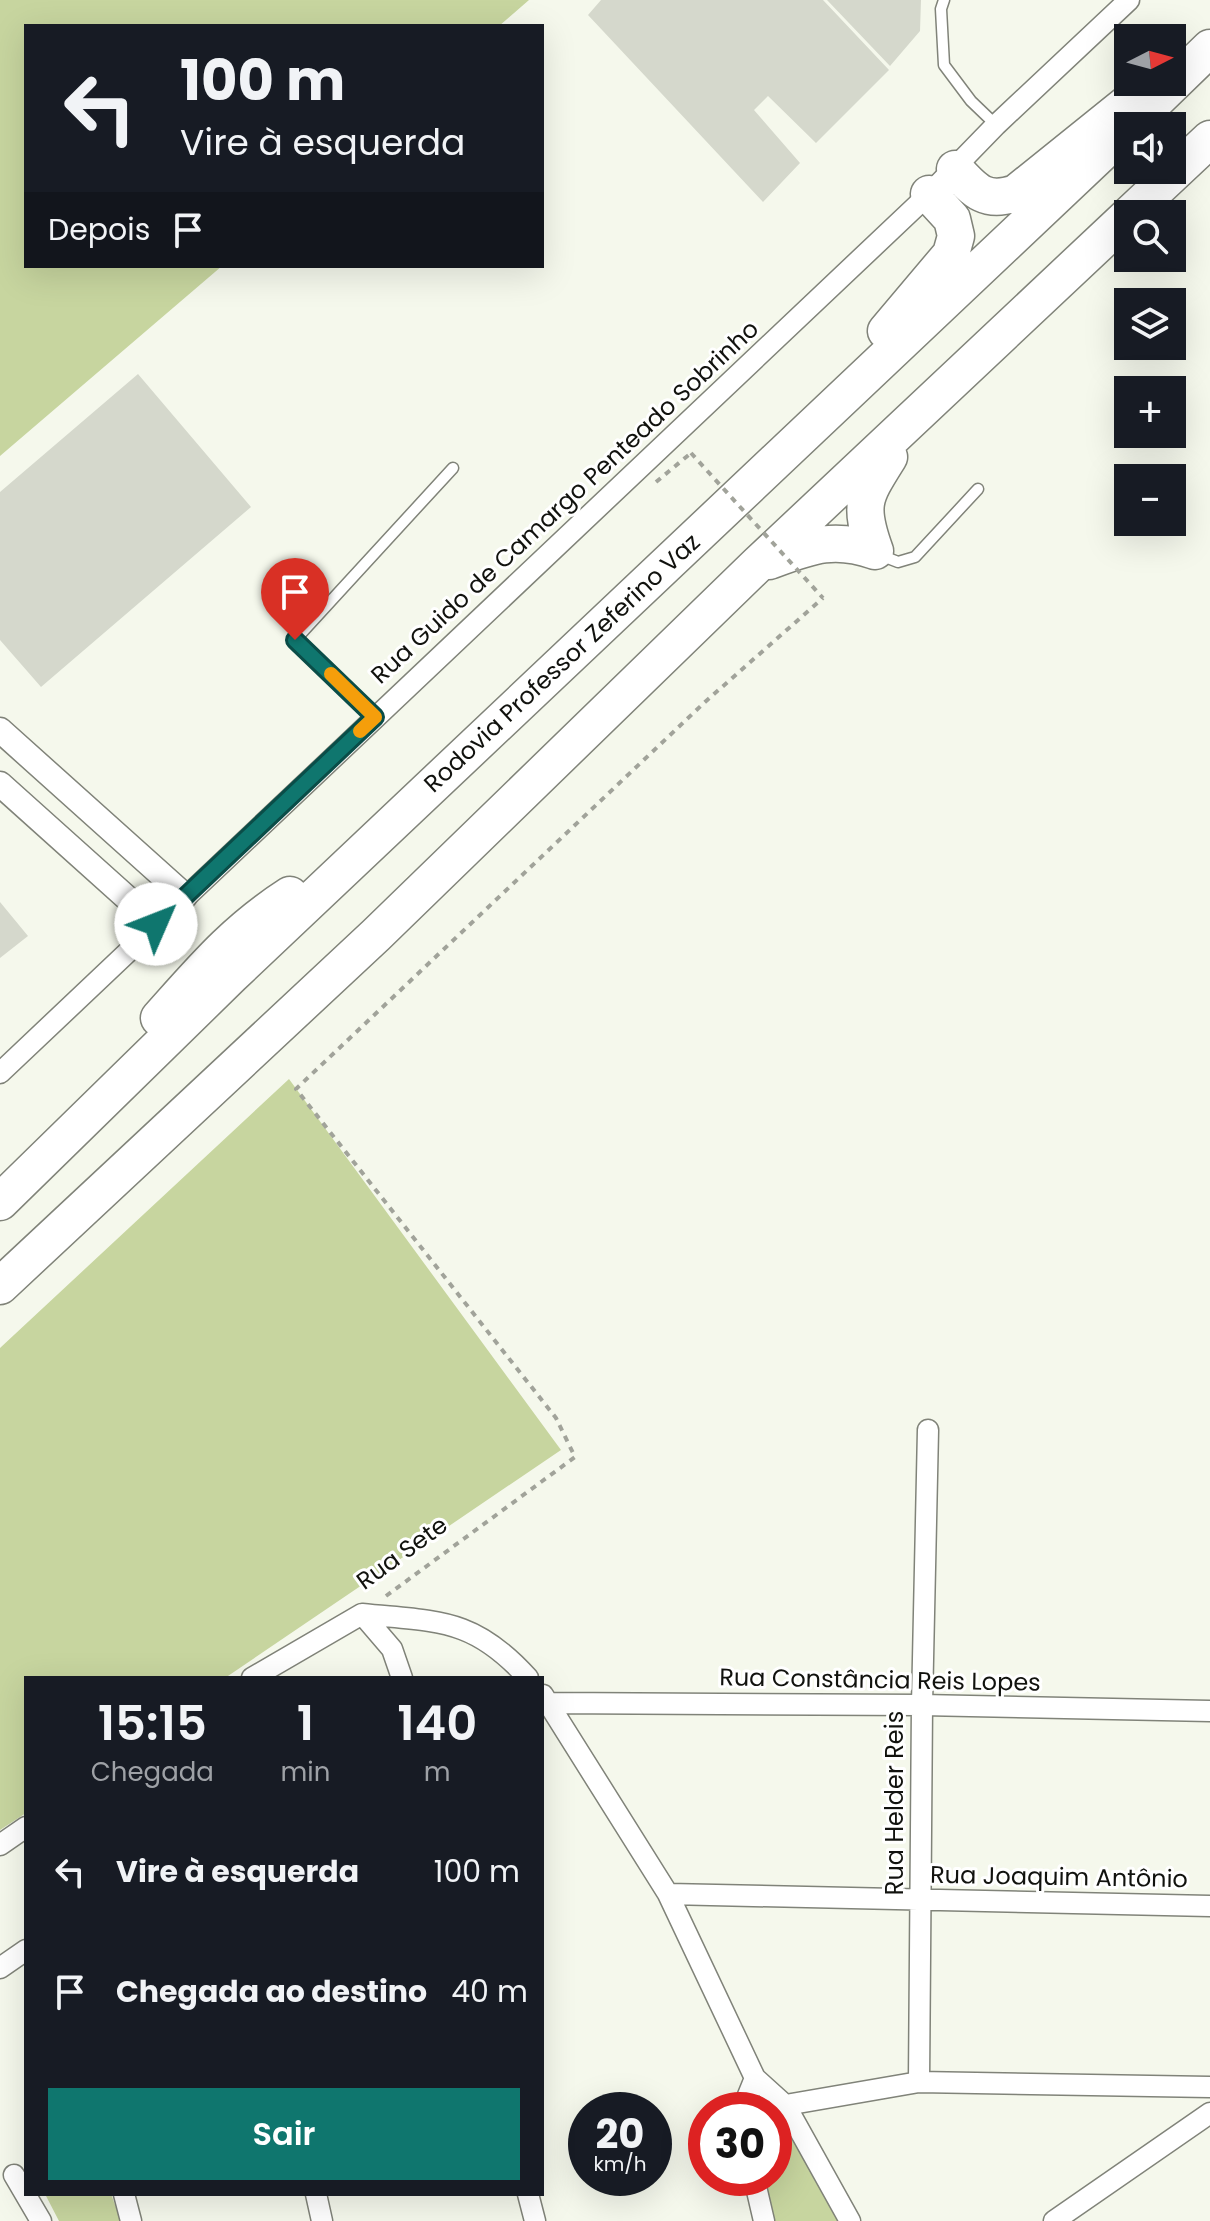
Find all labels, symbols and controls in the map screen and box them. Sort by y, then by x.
north arrow [1114,24,1186,96]
map controls [1114,24,1186,536]
text: 100 m [180,41,345,120]
icon: left [48,56,152,160]
button: sound [1114,112,1186,184]
text: Vire à esquerda [180,117,465,168]
button: search [1114,200,1186,272]
text: Depois [48,208,150,251]
icon: arrive [166,208,210,252]
button: layers [1114,288,1186,360]
street label: Rua Guido de Camargo Penteado Sobrinho [364,313,766,691]
button: + [1114,376,1186,448]
button: − [1114,464,1186,536]
street label: Rodovia Professor Zeferino Vaz [416,526,707,800]
pin [261,558,329,640]
icon: arrive [273,570,317,614]
position arrow [114,882,198,966]
street label: Rua Sete [349,1508,454,1597]
street label: Rua Constância Reis Lopes [719,1660,1041,1699]
text: 15:15 [98,1690,207,1757]
text: 1 [297,1690,314,1757]
text: 140 [397,1690,477,1757]
street label: Rua Helder Reis [878,1711,911,1895]
text: Chegada [91,1754,214,1790]
text: min [281,1754,330,1790]
text: m [424,1754,451,1790]
icon: left [48,1850,92,1894]
text: Vire à esquerda [116,1850,359,1893]
text: 100 m [434,1850,520,1893]
street label: Rua Joaquim Antônio [930,1858,1188,1895]
icon: arrive [48,1970,92,2014]
text: Chegada ao destino [116,1970,427,2013]
text: 40 m [451,1970,528,2013]
button: Sair [48,2088,520,2180]
speed limit sign: 30 [688,2092,792,2196]
text: 20 [596,2106,644,2162]
text: km/h [593,2150,647,2178]

